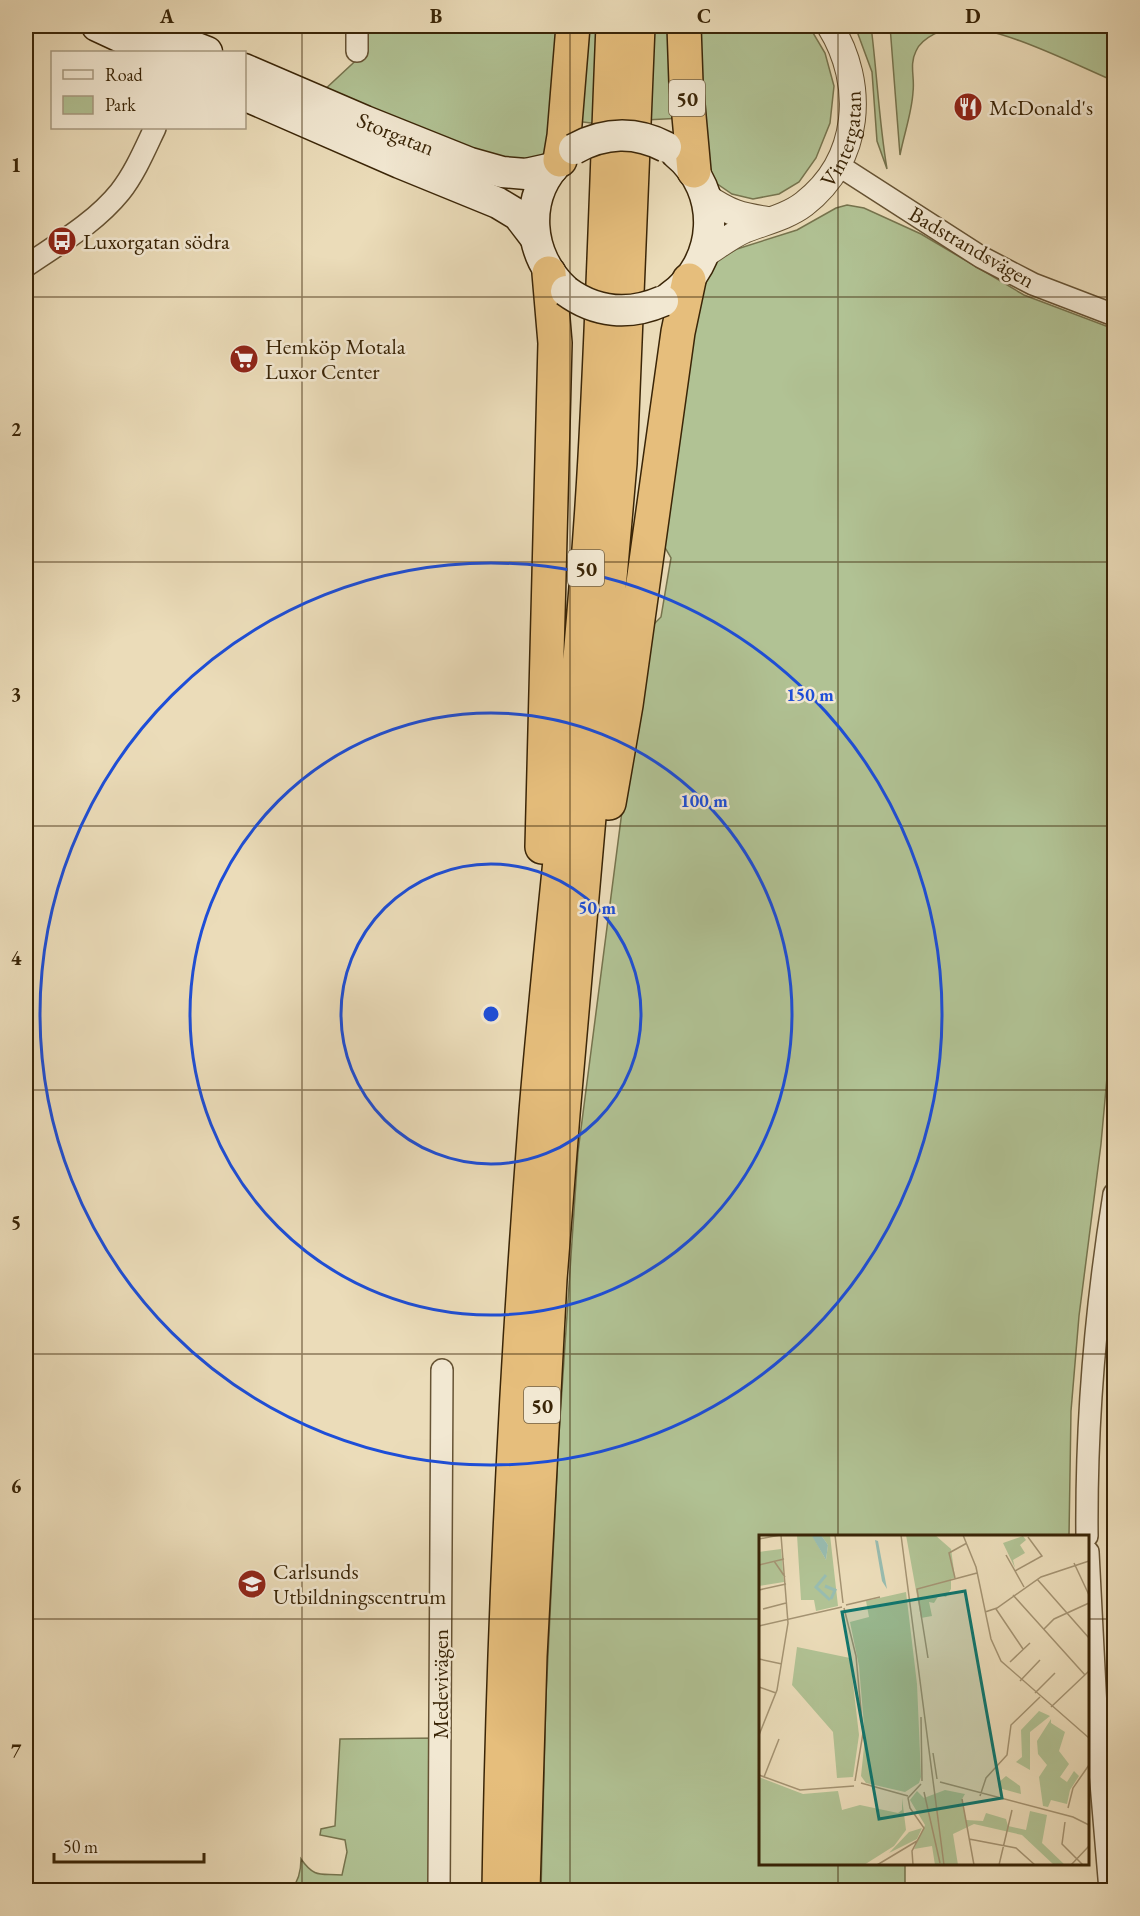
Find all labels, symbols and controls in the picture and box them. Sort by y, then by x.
text: A [159,3,175,29]
text: B [430,3,442,29]
text: C [697,3,711,29]
text: D [965,3,981,29]
legend [51,51,246,129]
text: Road [105,63,144,86]
road number: 50 [669,80,705,116]
street label: Vintergatan [813,90,867,193]
restaurant icon: McDonald's [952,91,984,123]
text: Park [105,93,136,116]
place label: McDonald's [989,93,1093,122]
street label: Storgatan [353,105,439,162]
text: 1 [11,152,21,178]
street label: Badstrandsvägen [904,199,1040,295]
bus stop icon: Luxorgatan södra [46,225,78,257]
place label: Luxorgatan södra [83,227,230,256]
place label: Hemköp Motala Luxor Center [265,332,406,386]
supermarket icon: Hemköp Motala Luxor Center [228,343,260,375]
text: 2 [11,416,22,442]
road number: 50 [568,550,604,586]
text: 3 [11,681,21,707]
text: 150 m [786,683,834,706]
text: 100 m [680,789,728,812]
text: 50 m [578,896,616,919]
text: 4 [11,945,22,971]
centre of rings [481,1004,501,1024]
text: 5 [11,1209,21,1235]
road number: 50 [524,1387,560,1423]
text: 6 [11,1473,22,1499]
inset map [759,1535,1089,1865]
place label: Carlsunds Utbildningscentrum [273,1557,446,1611]
school or university icon: Carlsunds Utbildningscentrum [236,1568,268,1600]
street label: Medevivägen [426,1628,455,1739]
text: 7 [11,1738,22,1764]
scale bar [54,1826,204,1864]
text: 50 m [63,1835,98,1858]

